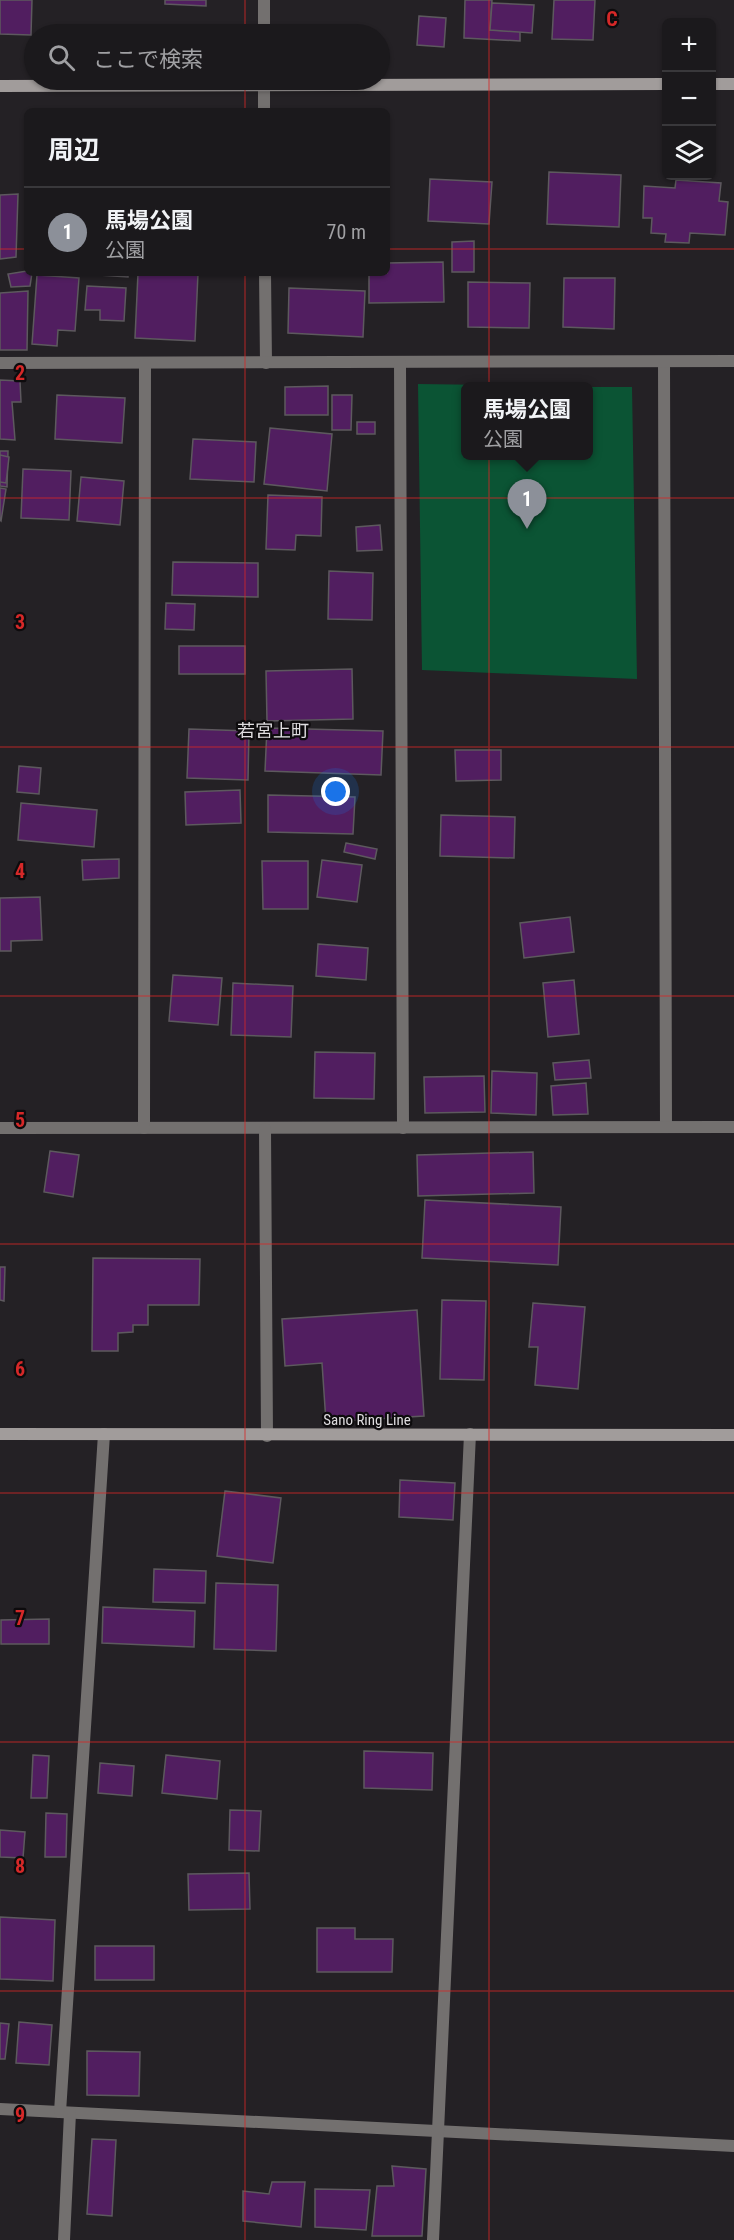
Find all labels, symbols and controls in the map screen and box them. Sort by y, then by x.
text: C [606,7,618,31]
map controls [662,18,716,180]
button: + [662,18,716,72]
search box [24,24,390,90]
icon: search [45,41,78,74]
text: ここで検索 [93,47,203,72]
button: − [662,72,716,126]
button: layers [662,126,716,180]
text: 周辺 [48,135,100,165]
text: 馬場公園 [105,208,193,233]
text: 1 [62,220,73,244]
text: 70 m [327,220,366,244]
text: 公園 [105,238,145,262]
text: 2 [15,361,25,385]
popup [461,382,593,460]
text: 馬場公園 [483,397,571,422]
text: 公園 [483,427,523,451]
pin: 1 [508,480,546,529]
text: 3 [15,610,25,634]
district label: 若宮上町 [237,720,309,741]
your location [321,777,350,806]
text: 4 [15,859,25,883]
text: 5 [15,1108,25,1132]
text: 6 [15,1357,25,1381]
street label: Sano Ring Line [323,1411,411,1429]
text: 7 [15,1606,25,1630]
text: 8 [15,1854,25,1878]
text: 9 [15,2103,25,2127]

